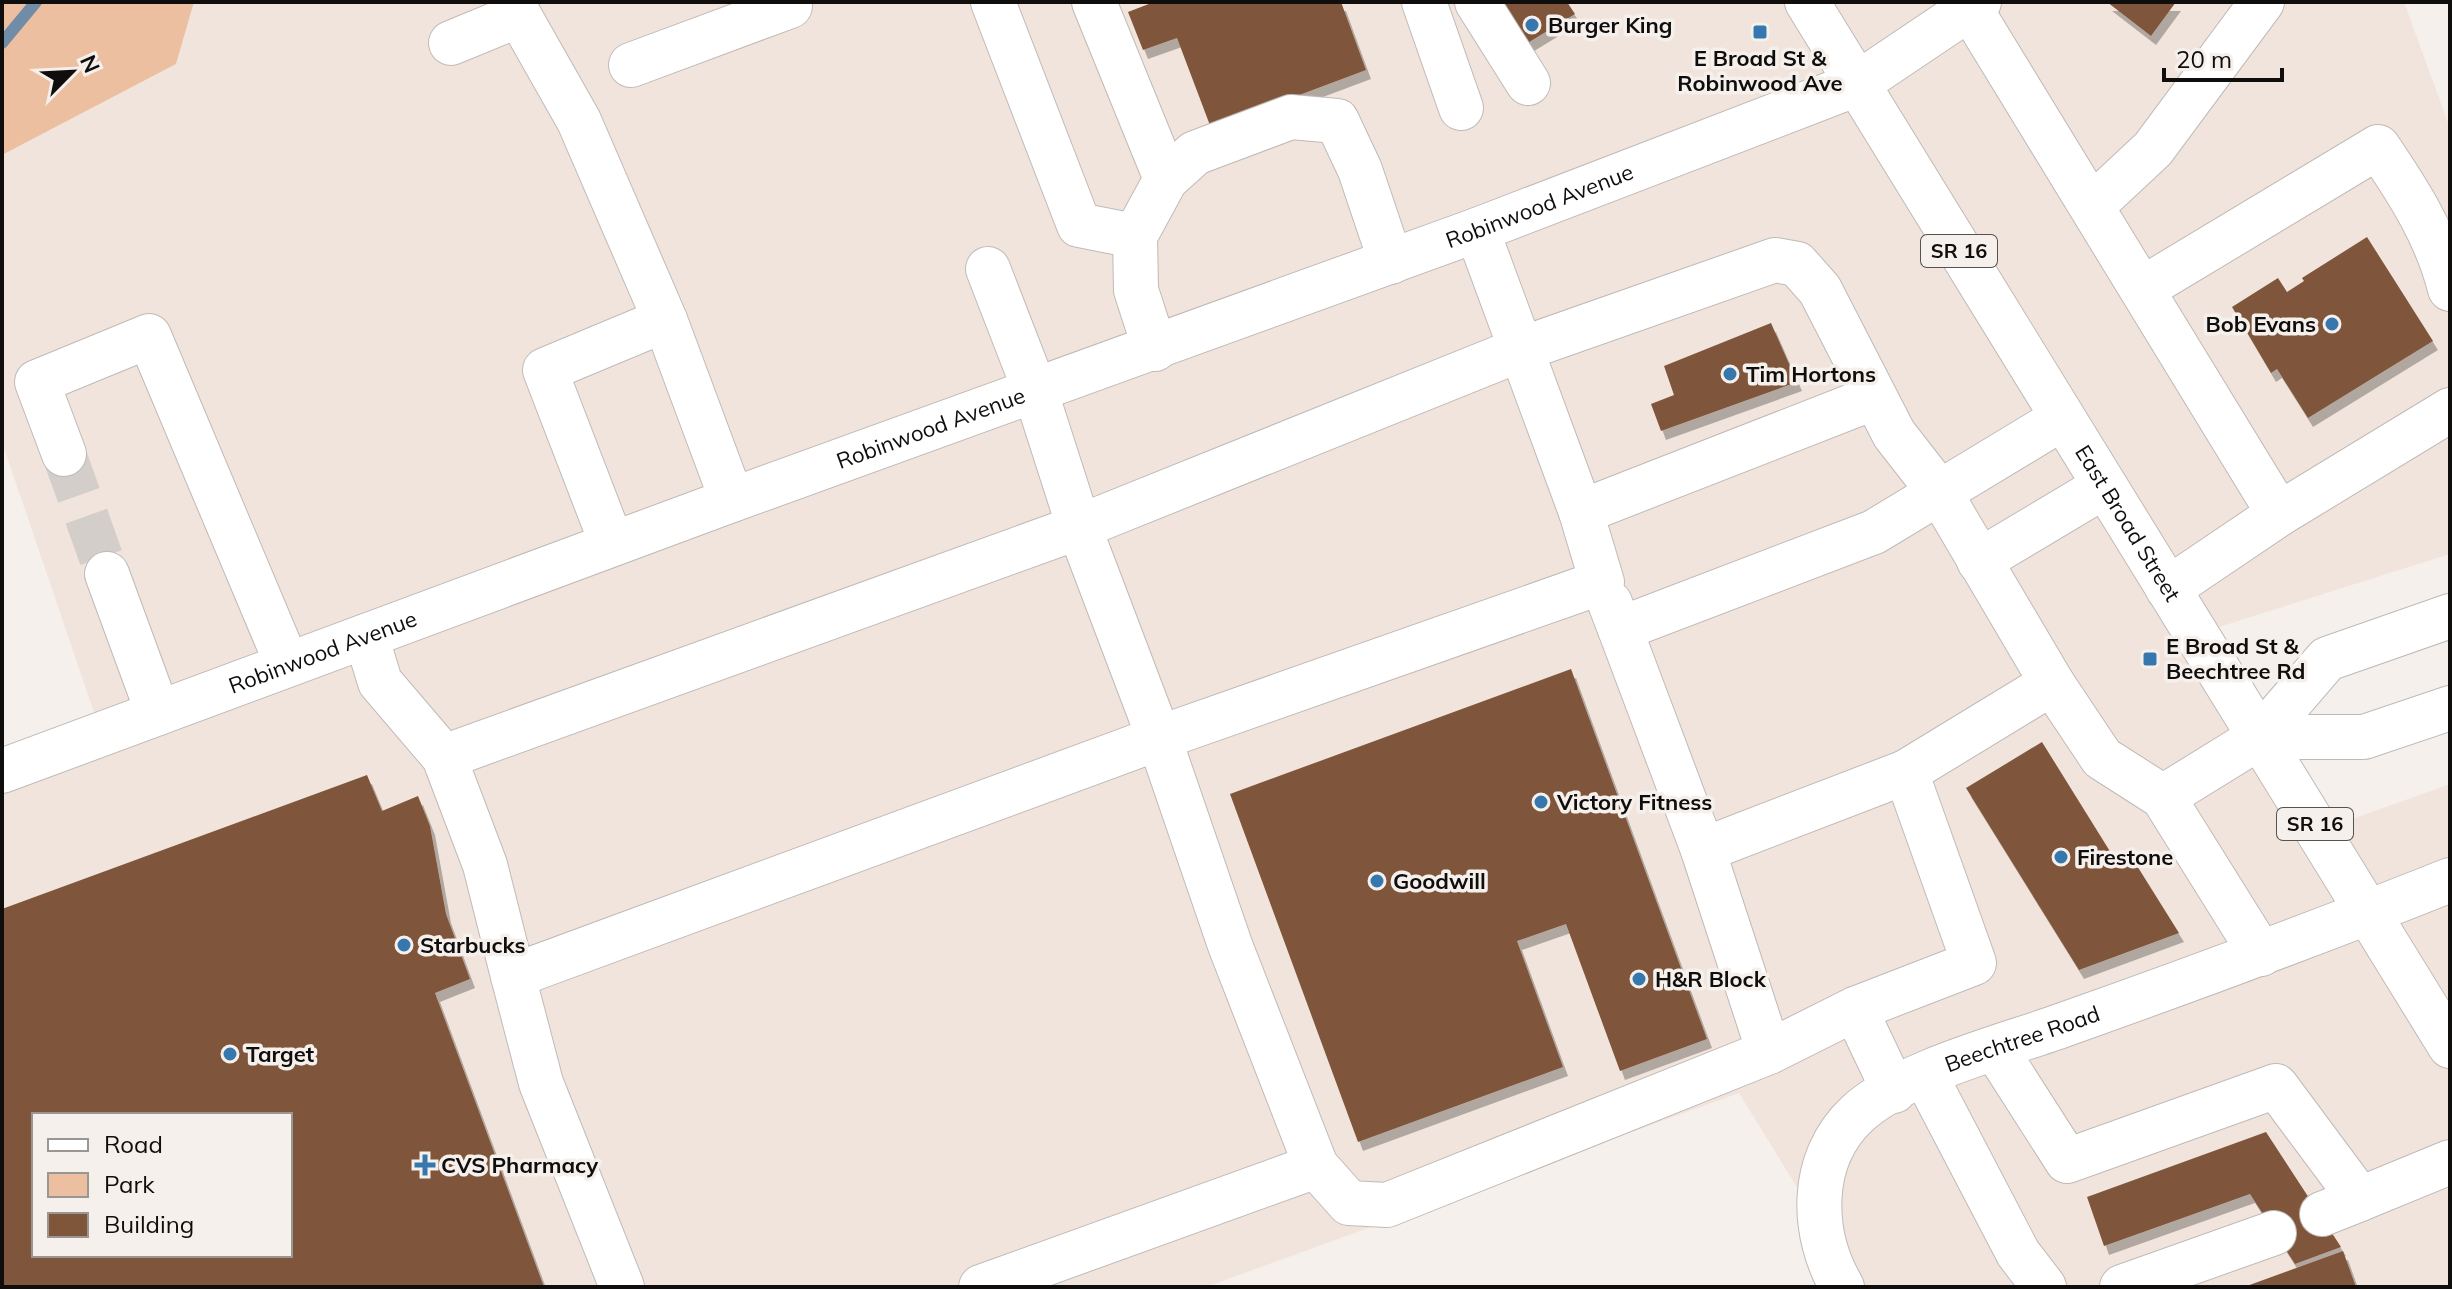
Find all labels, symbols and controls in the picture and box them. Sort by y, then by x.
place label: Burger King [1548,11,1673,39]
marker: Burger King [1523,16,1541,34]
marker: E Broad St & Robinwood Ave [1751,23,1769,41]
north arrow [32,32,112,112]
scale bar [2164,32,2282,82]
place label: E Broad St & Robinwood Ave [1677,44,1843,97]
text: 20 m [2176,44,2232,74]
text: N [74,51,106,77]
street label: Robinwood Avenue [1442,157,1637,254]
road number: SR 16 [1921,235,1997,267]
place label: Bob Evans [2206,310,2316,338]
marker: Bob Evans [2323,315,2341,333]
place label: Tim Hortons [1746,360,1876,388]
marker: Tim Hortons [1721,365,1739,383]
street label: Robinwood Avenue [833,381,1029,475]
street label: East Broad Street [2069,440,2187,607]
street label: Robinwood Avenue [225,604,421,700]
place label: E Broad St & Beechtree Rd [2166,632,2305,685]
marker: E Broad St & Beechtree Rd [2141,650,2159,668]
place label: Victory Fitness [1556,788,1712,816]
marker: Victory Fitness [1532,793,1550,811]
road number: SR 16 [2277,808,2353,840]
place label: Firestone [2077,843,2173,871]
marker: Firestone [2052,848,2070,866]
place label: Goodwill [1393,867,1486,895]
marker: Goodwill [1368,872,1386,890]
place label: Starbucks [420,931,526,959]
marker: Starbucks [395,936,413,954]
place label: H&R Block [1655,965,1767,993]
marker: H&R Block [1630,970,1648,988]
street label: Beechtree Road [1941,999,2103,1078]
place label: Target [246,1040,314,1068]
marker: Target [221,1045,239,1063]
legend [32,1113,292,1257]
text: Road [104,1129,163,1159]
place label: CVS Pharmacy [441,1151,598,1179]
marker: CVS Pharmacy [416,1156,434,1174]
text: Park [104,1169,155,1199]
text: Building [104,1209,194,1239]

